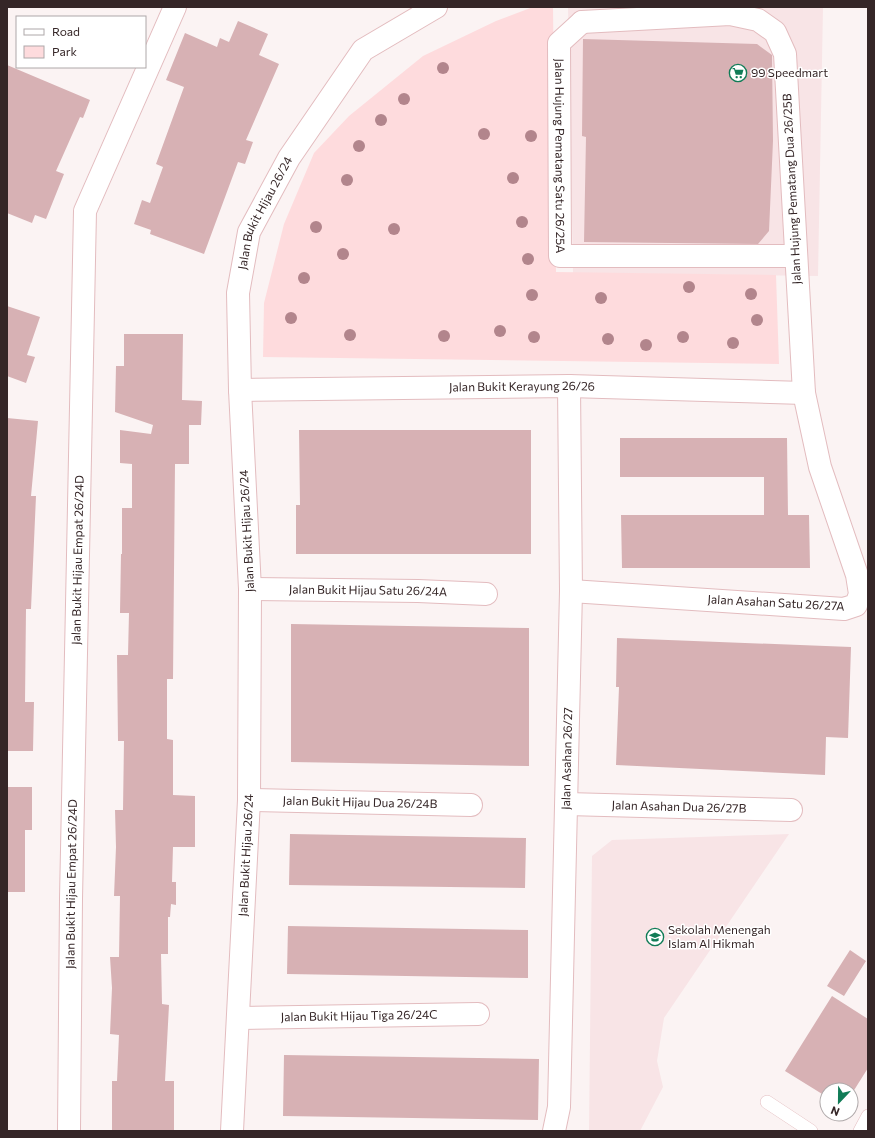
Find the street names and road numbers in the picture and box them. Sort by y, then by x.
street label: Jalan Hujung Pematang Satu 26/25A [552,58,568,253]
street label: Jalan Hujung Pematang Dua 26/25B [779,93,804,285]
street label: Jalan Bukit Hijau 26/24 [234,154,295,271]
street label: Jalan Bukit Kerayung 26/26 [449,378,595,394]
street label: Jalan Bukit Hijau 26/24 [236,469,257,593]
street label: Jalan Bukit Hijau Empat 26/24D [68,475,86,645]
street label: Jalan Bukit Hijau Satu 26/24A [289,581,447,598]
street label: Jalan Asahan Satu 26/27A [707,591,845,614]
street label: Jalan Asahan 26/27 [558,707,574,810]
street label: Jalan Bukit Hijau Dua 26/24B [283,793,438,810]
street label: Jalan Bukit Hijau 26/24 [235,794,255,917]
street label: Jalan Asahan Dua 26/27B [611,797,747,815]
street label: Jalan Bukit Hijau Empat 26/24D [62,799,79,969]
street label: Jalan Bukit Hijau Tiga 26/24C [280,1007,437,1024]

